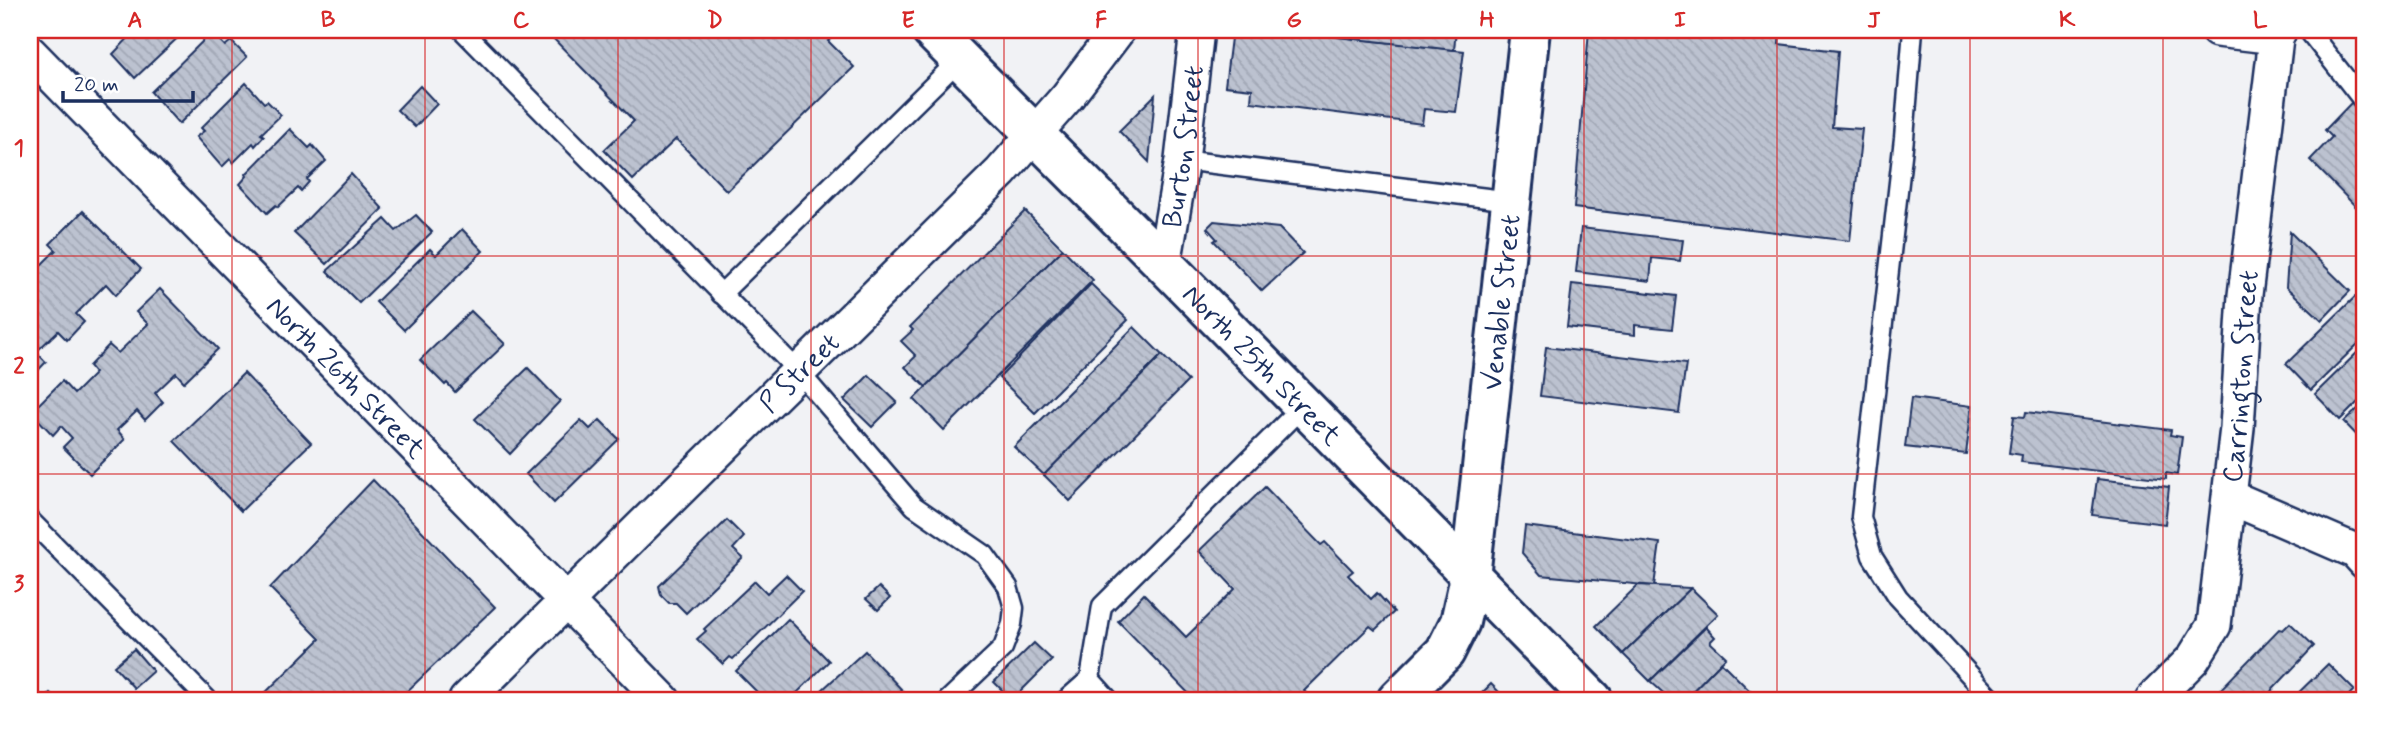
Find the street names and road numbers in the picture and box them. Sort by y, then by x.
street label: Burton Street [1155,64,1214,231]
street label: Venable Street [1475,212,1531,392]
street label: Carrington Street [2215,268,2269,485]
street label: North 25th Street [1173,277,1349,455]
street label: North 26th Street [257,289,433,468]
street label: P Street [752,326,849,422]

